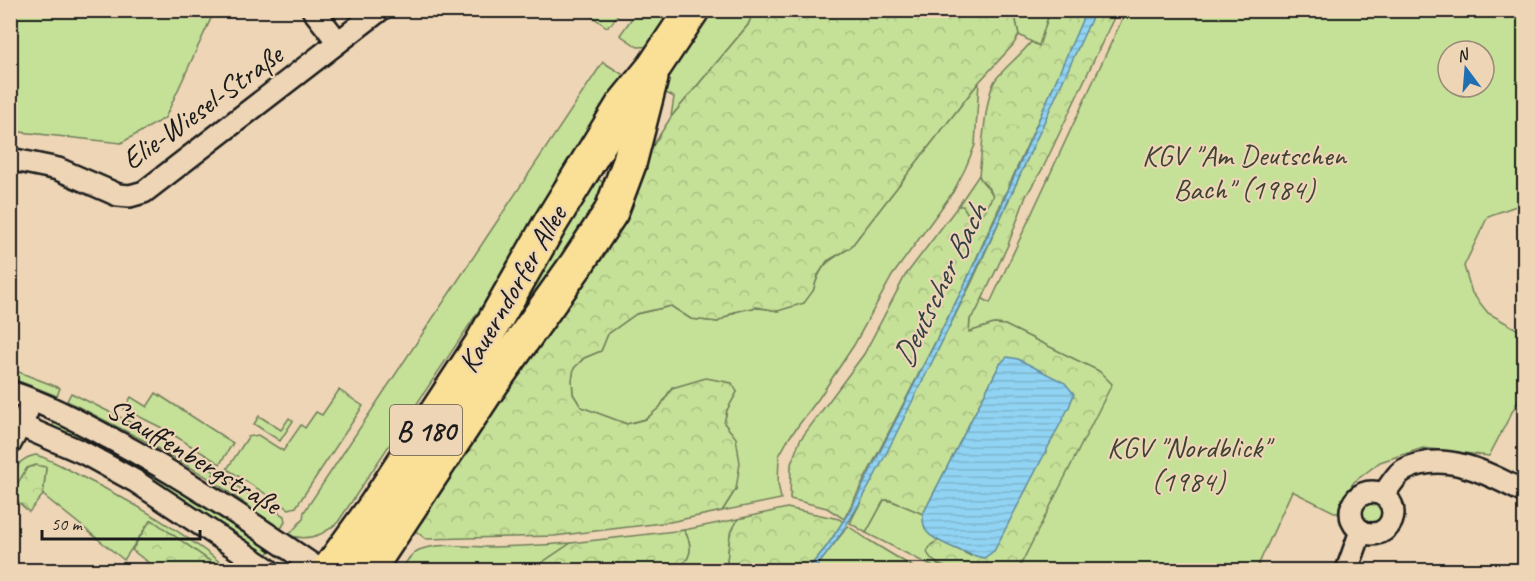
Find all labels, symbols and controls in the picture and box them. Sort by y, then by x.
street label: Elie-Wiesel-Straße [114,35,292,178]
north arrow [1436,39,1496,99]
text: N [1455,44,1473,67]
park label: KGV "Am Deutschen Bach" (1984) [1142,136,1347,208]
water label: Deutscher Bach [882,195,997,373]
street label: Kauerndorfer Allee [449,197,576,379]
street label: Stauffenbergstraße [100,389,290,524]
road number: B 180 [390,405,462,455]
park label: KGV "Nordblick" (1984) [1107,428,1275,500]
scale bar [42,503,200,541]
text: 50 m [51,513,84,535]

